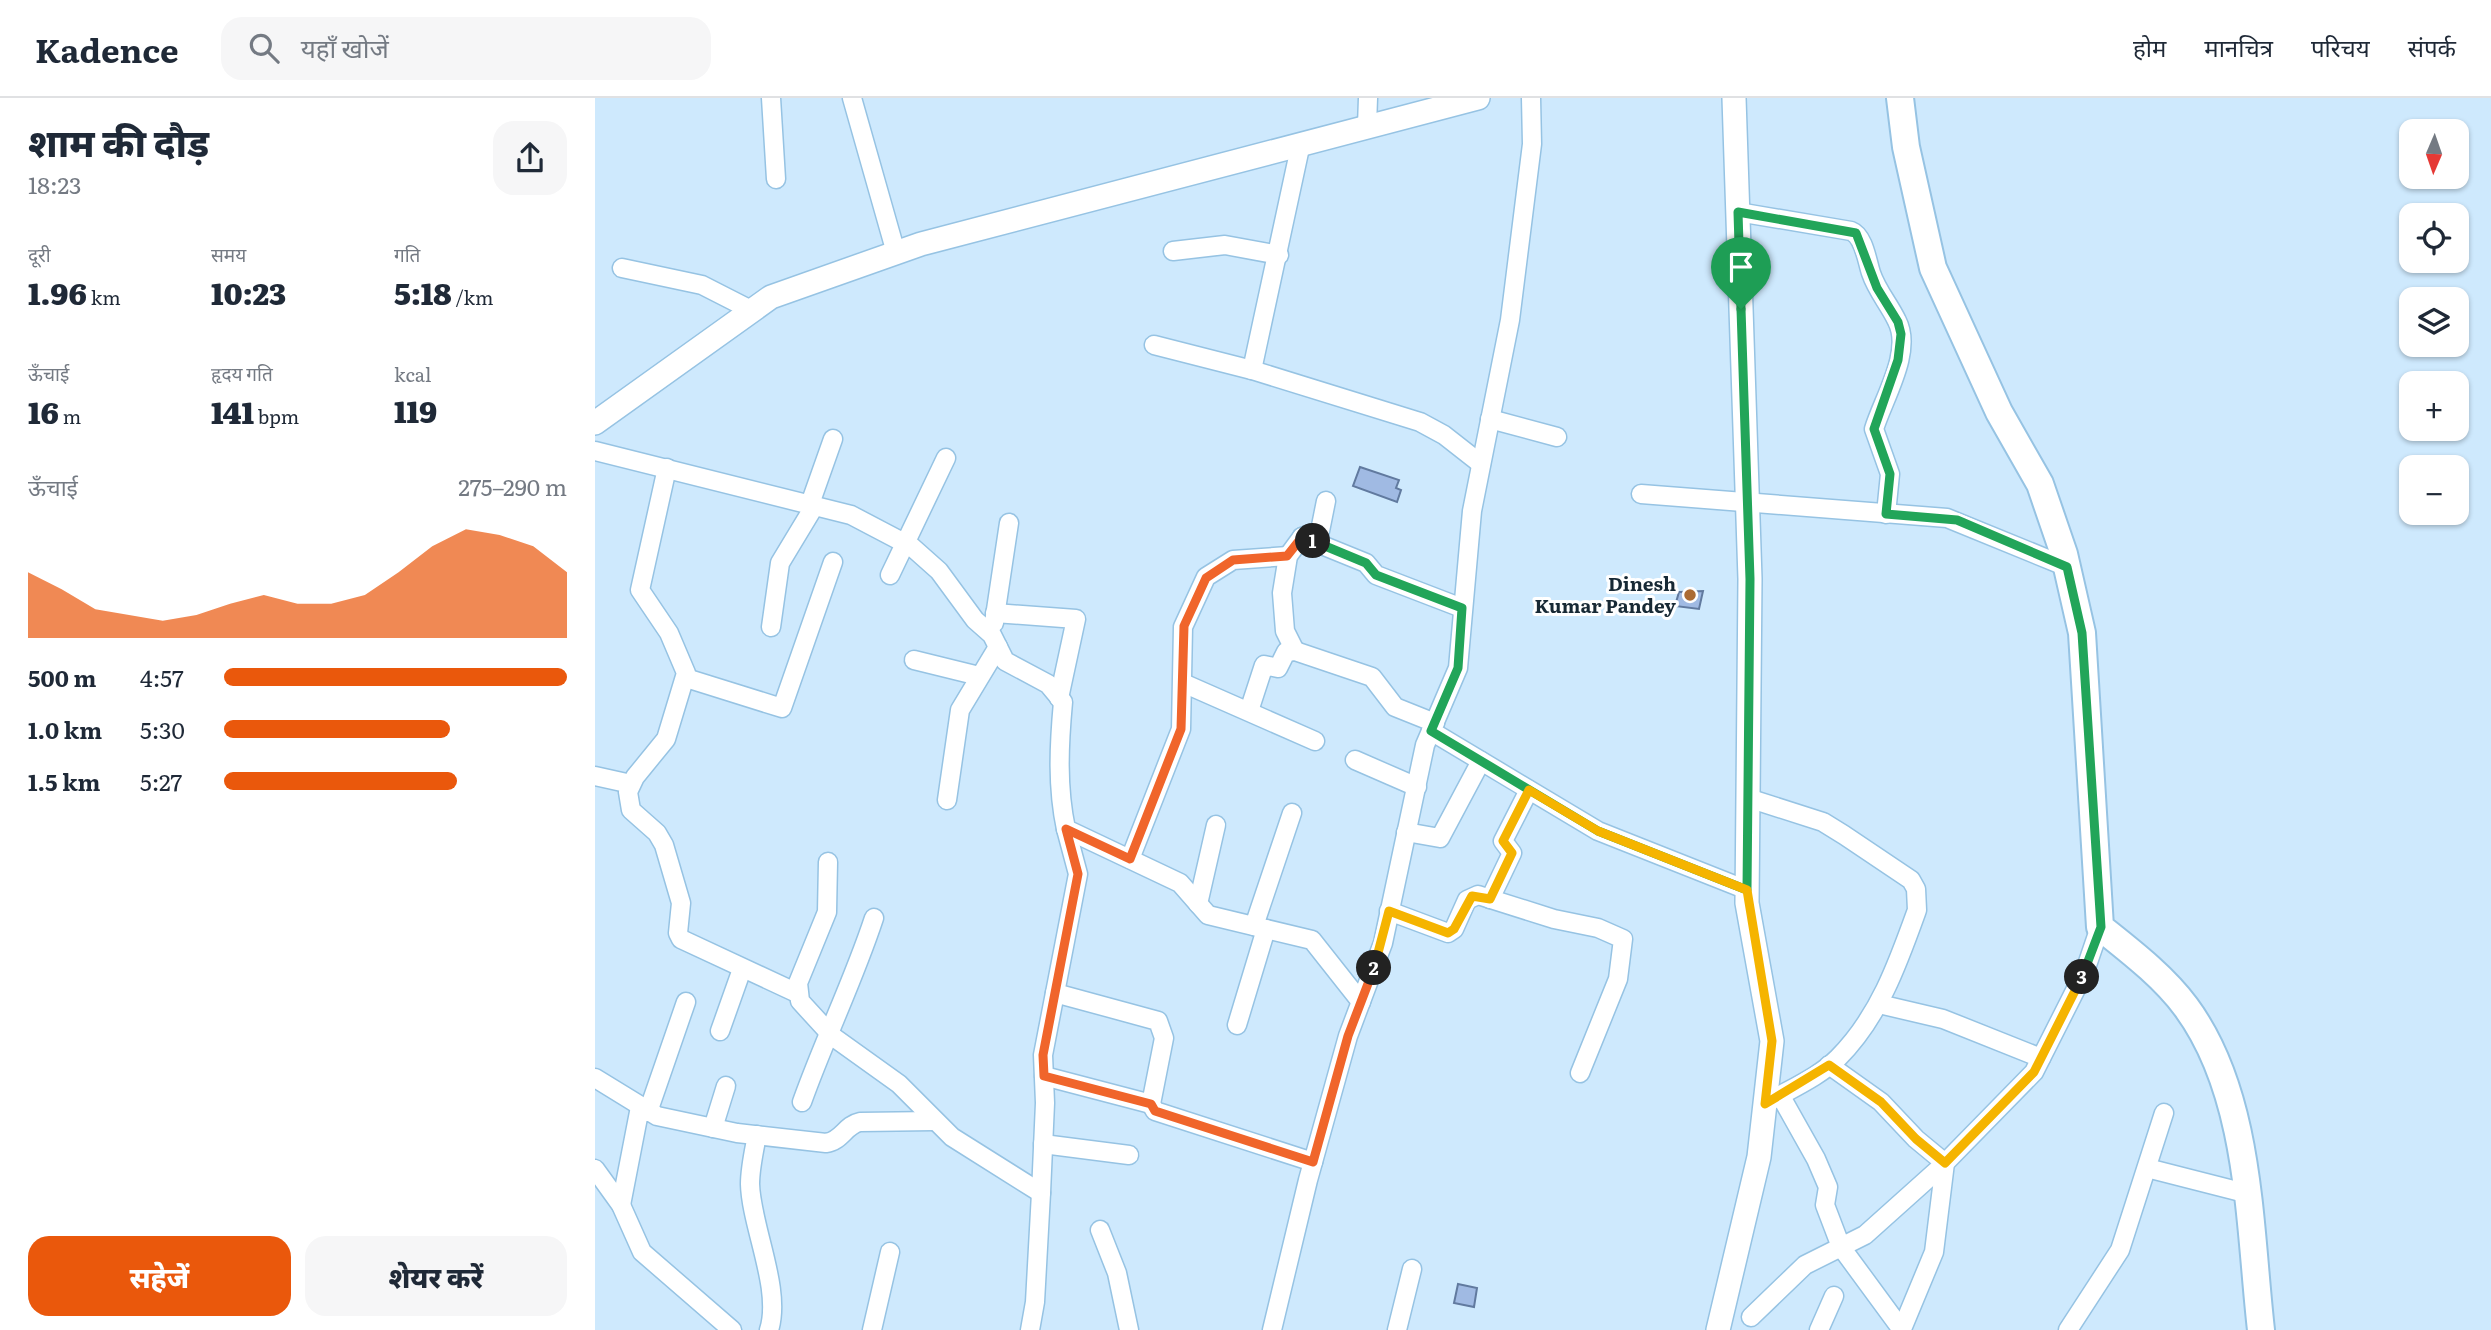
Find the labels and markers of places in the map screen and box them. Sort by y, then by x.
pin [1711,237,1771,309]
pin: 1 [1295,524,1331,558]
place label: Dinesh Kumar Pandey [1534,569,1676,619]
marker: Dinesh Kumar Pandey [1682,587,1698,603]
pin: 2 [1357,950,1391,986]
pin: 3 [2065,960,2099,994]

